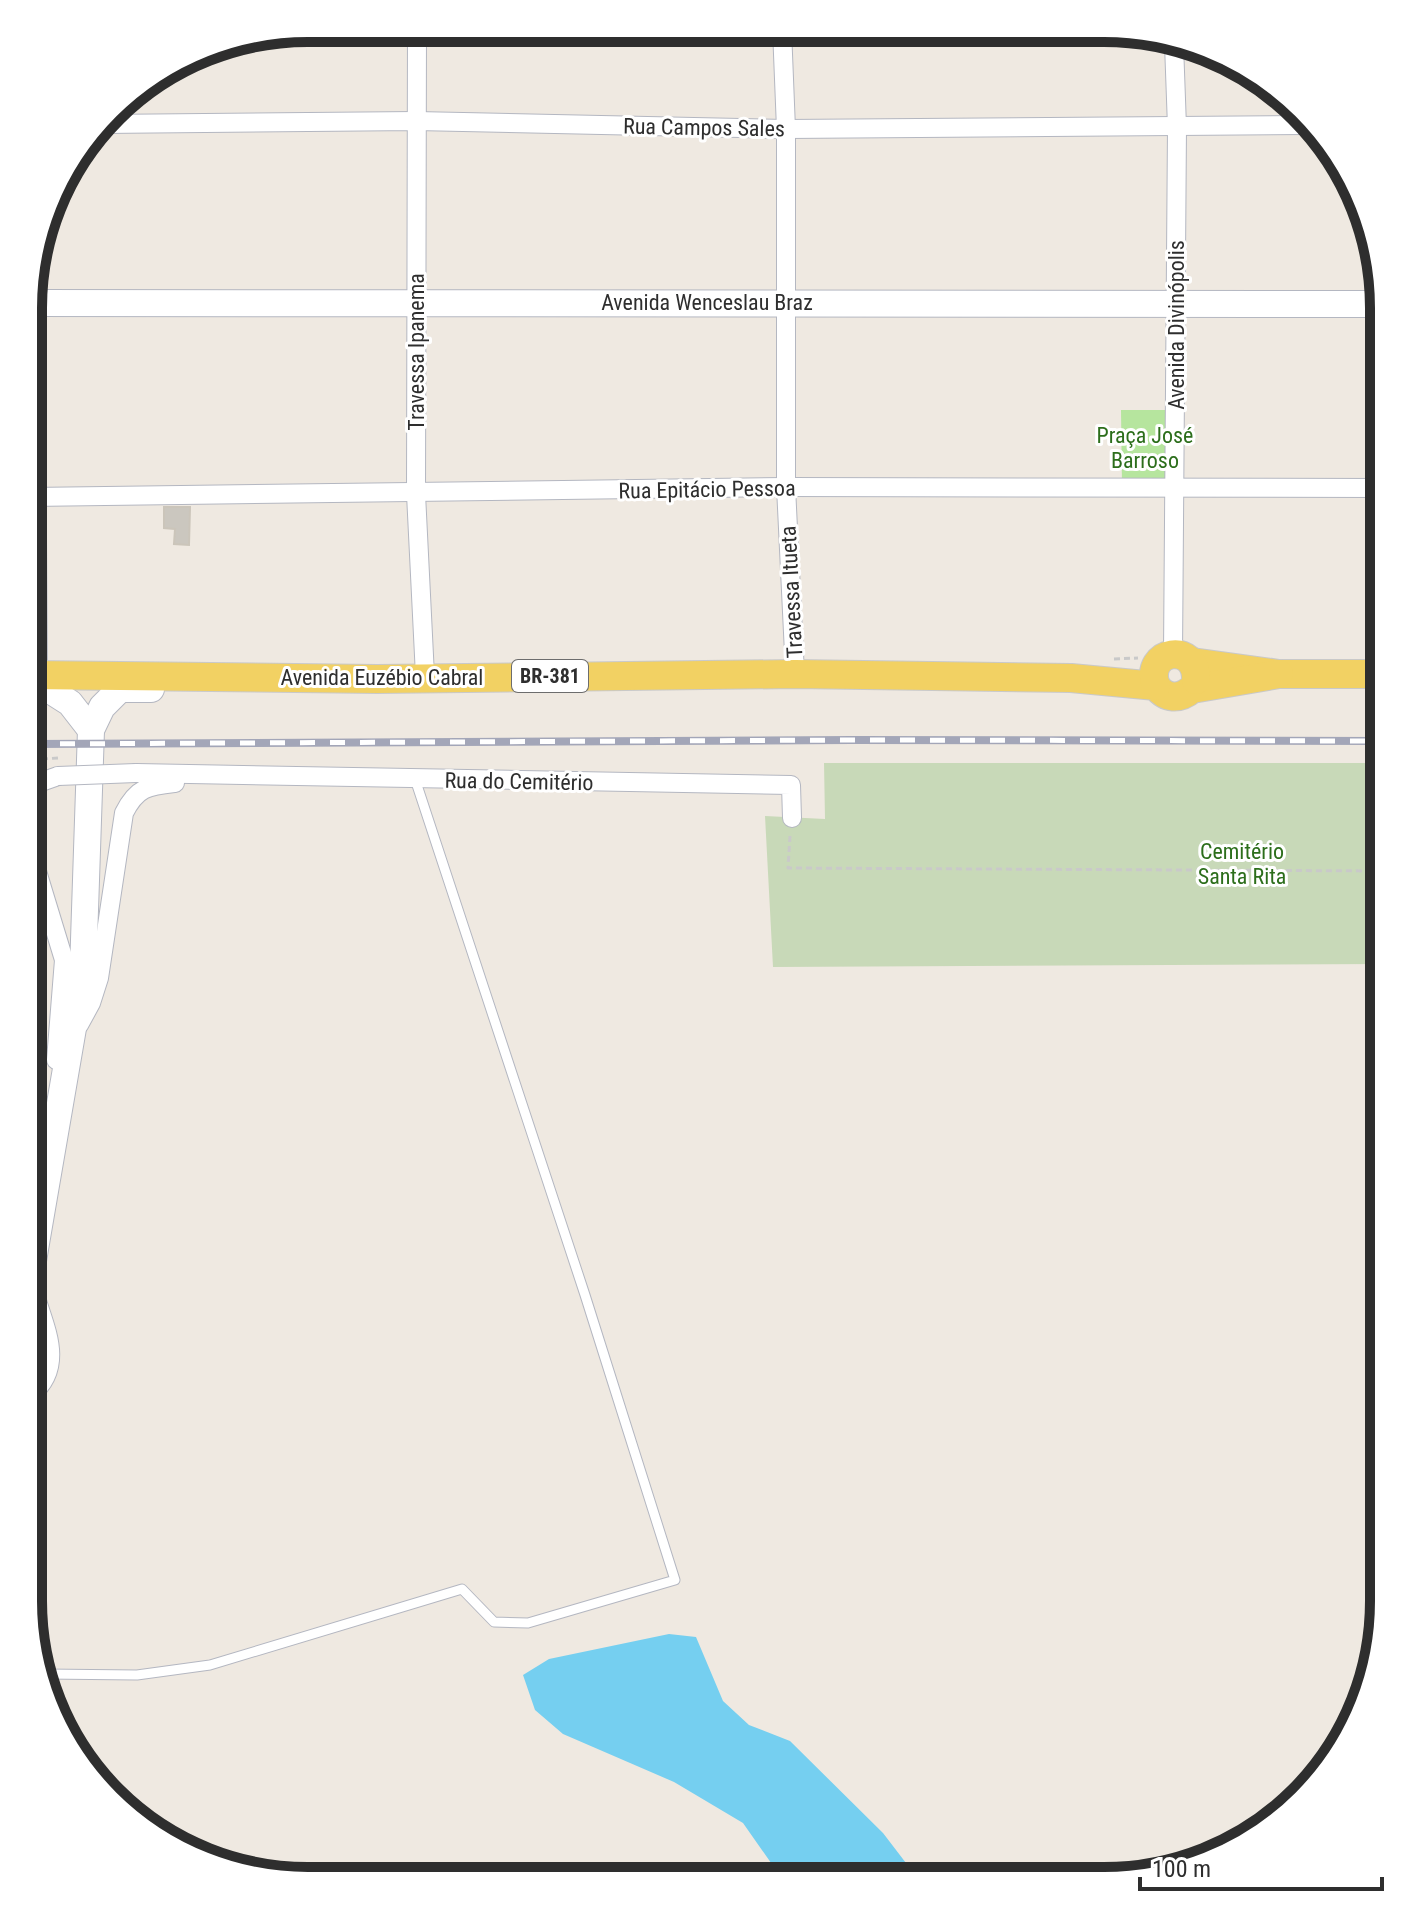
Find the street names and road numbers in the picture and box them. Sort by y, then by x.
street label: Rua Campos Sales [623,114,785,141]
street label: Avenida Divinópolis [1164,240,1189,410]
street label: Travessa Ipanema [404,273,429,431]
street label: Avenida Wenceslau Braz [601,290,813,315]
street label: Rua Epitácio Pessoa [618,475,796,504]
street label: Travessa Itueta [776,525,807,659]
road number: BR-381 [512,660,588,692]
street label: Avenida Euzébio Cabral [281,665,483,690]
street label: Rua do Cemitério [444,768,594,795]

